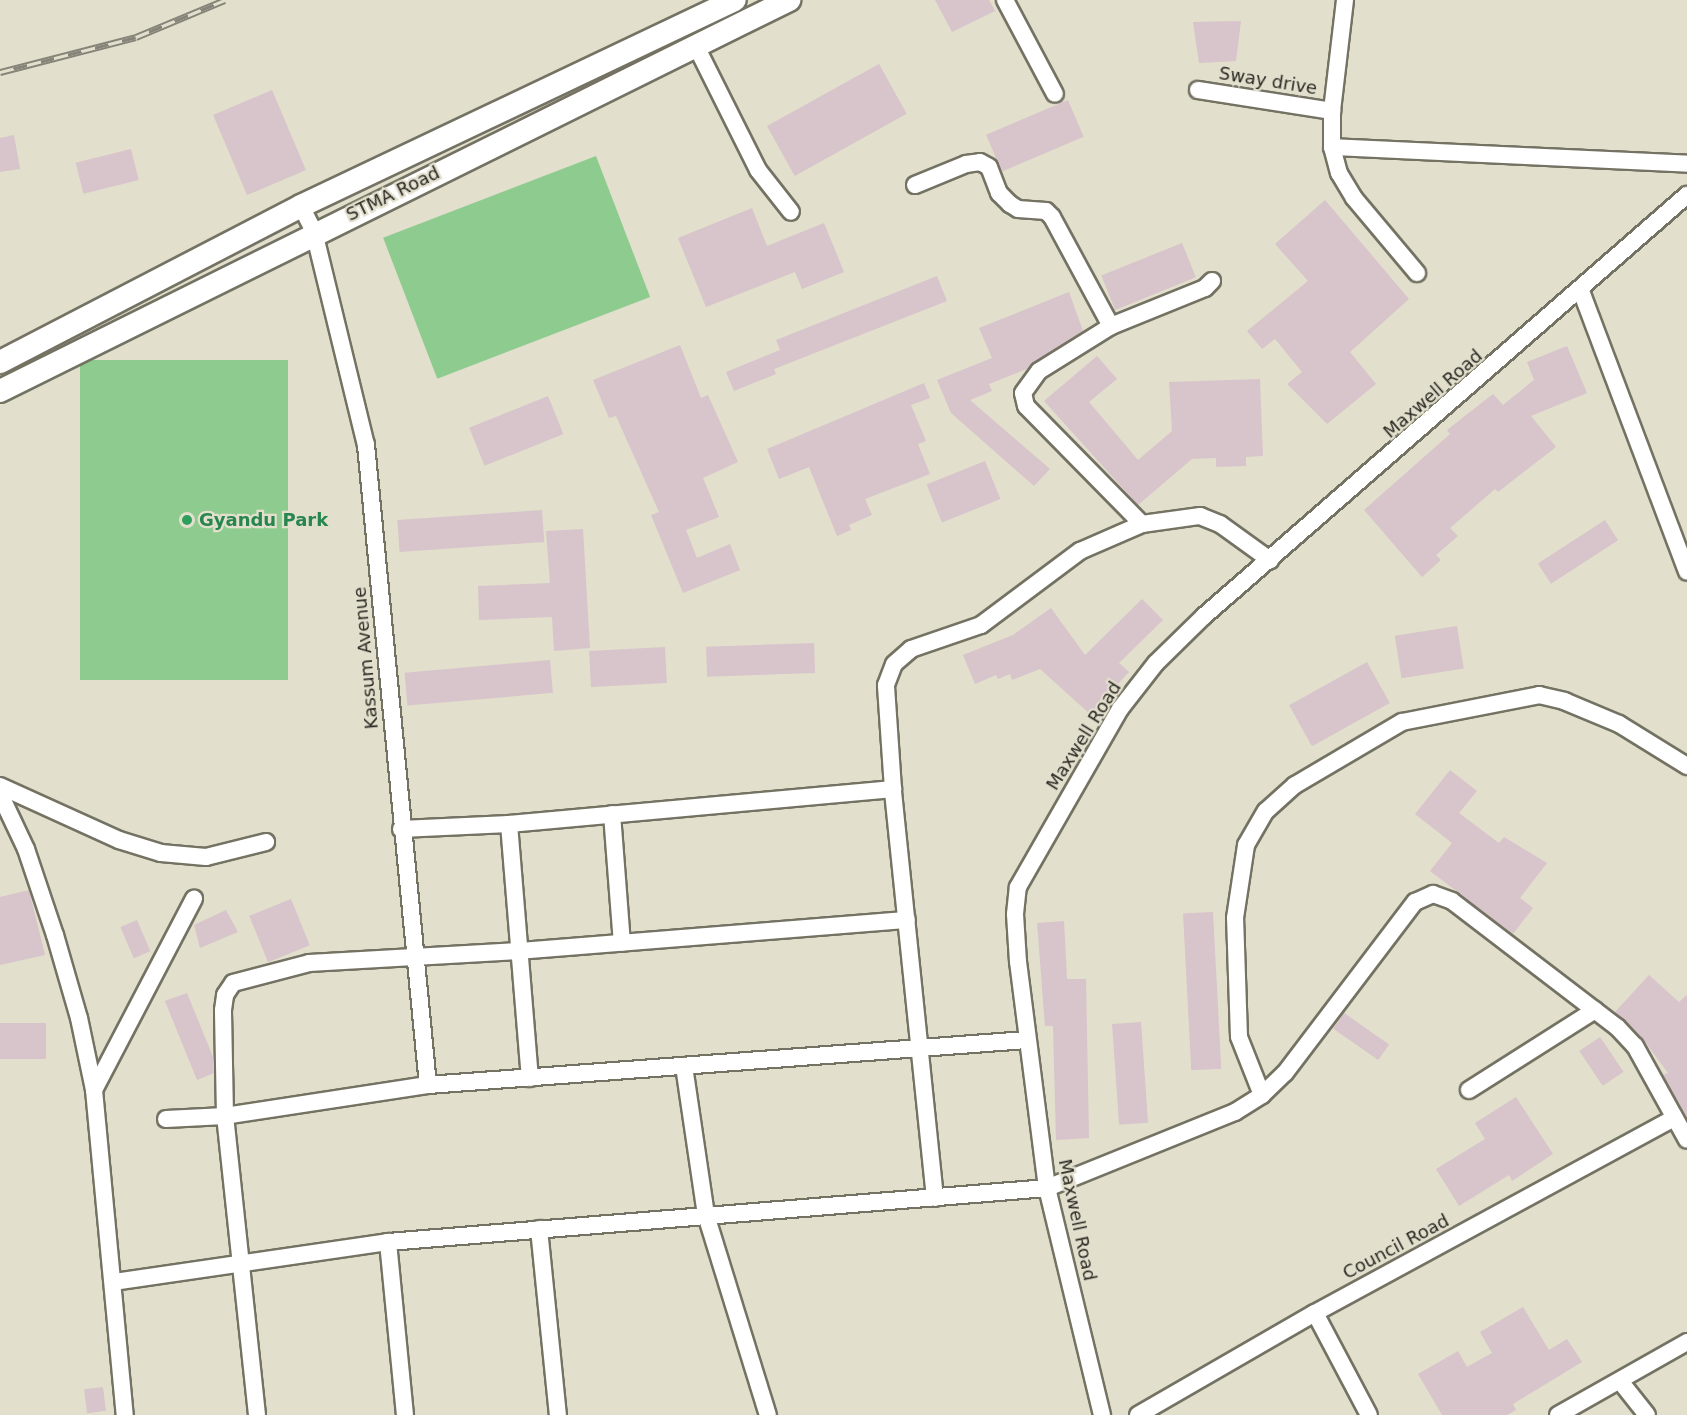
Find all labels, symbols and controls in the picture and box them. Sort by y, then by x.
street label: Sway drive [1217,63,1319,99]
street label: STMA Road [343,162,443,226]
street label: Maxwell Road [1379,345,1487,443]
place label: Gyandu Park [199,509,328,531]
marker: Gyandu Park [180,513,194,527]
street label: Kassum Avenue [349,586,383,730]
street label: Maxwell Road [1042,678,1126,794]
street label: Maxwell Road [1054,1157,1100,1283]
street label: Council Road [1339,1210,1453,1284]

